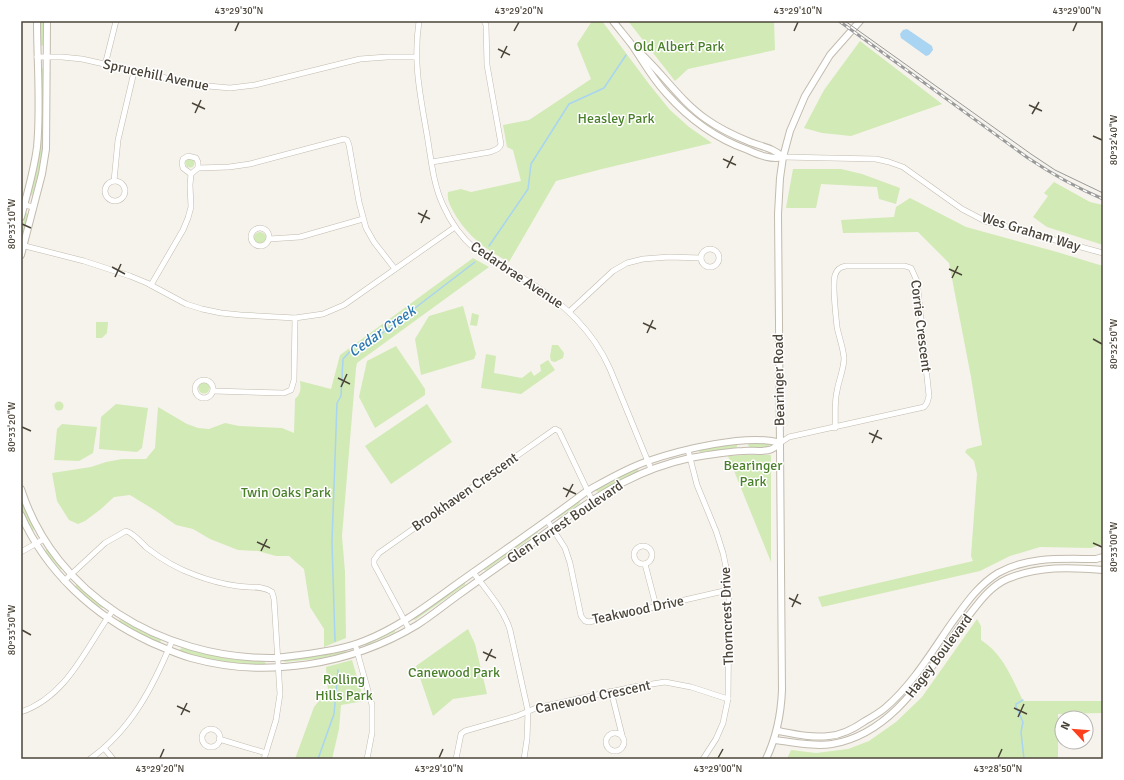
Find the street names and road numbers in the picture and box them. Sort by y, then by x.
street label: Sprucehill Avenue [101,55,211,95]
street label: Wes Graham Way [979,209,1083,255]
street label: Cedarbrae Avenue [467,238,567,312]
street label: Corrie Crescent [907,279,935,373]
street label: Bearinger Road [770,334,788,426]
street label: Brookhaven Crescent [409,449,521,535]
street label: Glen Forrest Boulevard [504,477,626,567]
street label: Thorncrest Drive [717,566,737,666]
street label: Teakwood Drive [591,592,685,628]
street label: Hagey Boulevard [902,611,976,701]
street label: Canewood Crescent [534,676,652,718]

